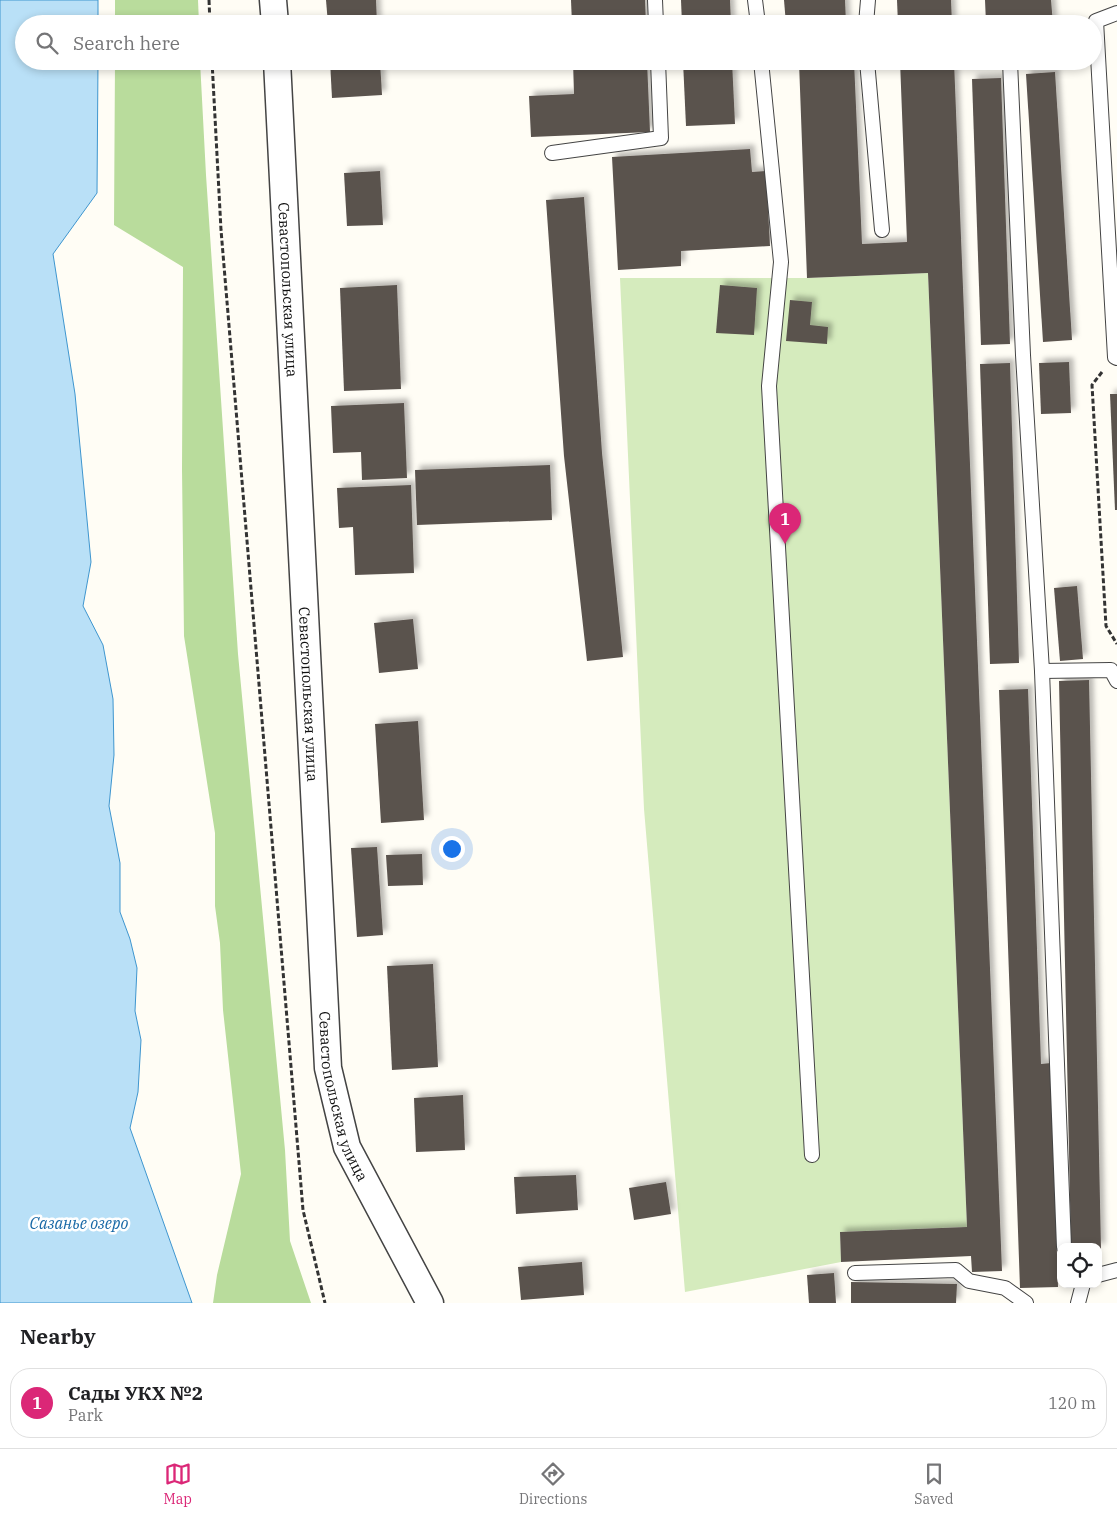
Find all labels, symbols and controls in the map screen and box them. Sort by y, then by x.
search box [15,15,1102,70]
icon: search [33,29,61,57]
text: Search here [73,31,180,55]
street label: Севастопольская улица [275,202,303,378]
pin: 1 [769,503,801,544]
street label: Севастопольская улица [295,606,323,782]
your location [439,836,465,862]
street label: Севастопольская улица [316,1011,373,1184]
water label: Сазанье озеро [30,1213,128,1233]
map controls [1057,1243,1102,1288]
button: locate [1057,1243,1102,1288]
text: Nearby [20,1322,96,1350]
text: Сады УКХ №2 [68,1381,203,1405]
text: 1 [32,1393,42,1413]
text: 120 m [1048,1393,1096,1413]
text: Park [68,1405,103,1425]
tab: Map [164,1460,192,1508]
tab: Directions [519,1460,587,1508]
tab: Saved [914,1460,953,1508]

